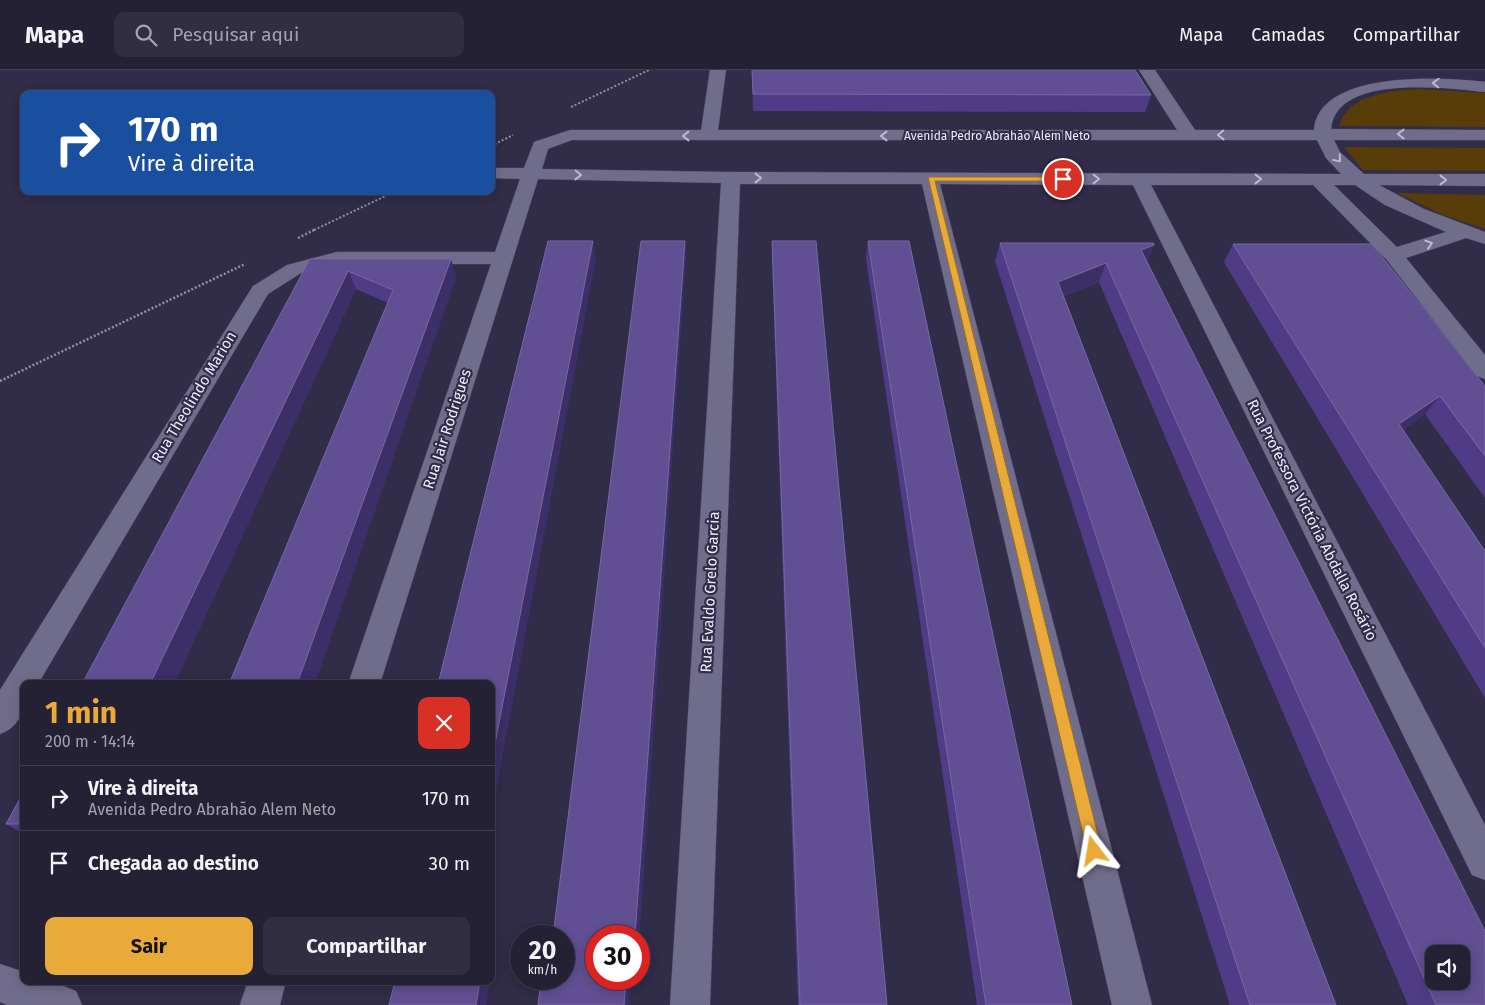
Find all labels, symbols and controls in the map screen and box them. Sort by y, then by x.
search box [114,12,464,57]
text: Mapa [25,21,84,49]
icon: search [132,21,160,49]
text: Pesquisar aqui [172,23,299,46]
text: Mapa [1179,24,1223,46]
text: Camadas [1251,24,1325,46]
text: Compartilhar [1353,24,1460,46]
one-way arrow [1432,78,1440,88]
text: 170 m [128,108,219,150]
icon: right [45,110,110,175]
street label: Avenida Pedro Abrahão Alem Neto [904,129,1090,143]
one-way arrow [1397,129,1405,140]
one-way arrow [1217,130,1225,140]
one-way arrow [682,131,690,141]
one-way arrow [880,131,888,141]
text: Vire à direita [128,150,255,177]
one-way arrow [1332,154,1341,163]
pin [1042,158,1084,200]
icon: arrive [1049,165,1077,193]
one-way arrow [575,169,583,180]
one-way arrow [754,173,762,183]
one-way arrow [1092,174,1100,184]
one-way arrow [1254,174,1262,184]
one-way arrow [1440,175,1448,185]
one-way arrow [1424,239,1432,249]
street label: Rua Theolindo Marion [148,328,240,466]
street label: Rua Jair Rodrigues [419,367,475,491]
street label: Rua Professora Victória Abdalla Rosário [1243,396,1381,644]
street label: Rua Evaldo Grelo Garcia [697,511,723,673]
text: 1 min [45,695,117,731]
button: close [418,697,470,749]
text: 200 m · 14:14 [45,732,135,751]
text: Vire à direita [88,777,198,800]
icon: right [45,784,73,812]
text: 170 m [422,787,470,810]
text: Avenida Pedro Abrahão Alem Neto [88,800,336,819]
position arrow [1067,824,1119,876]
icon: arrive [45,849,73,877]
text: Chegada ao destino [88,852,259,875]
text: 30 m [429,852,470,875]
button: Sair [45,917,253,975]
button: Compartilhar [263,917,470,975]
speed limit sign: 30 [585,925,650,990]
text: 20 [529,936,556,966]
map controls [1425,945,1470,990]
button: sound [1425,945,1470,990]
text: km/h [528,963,557,977]

